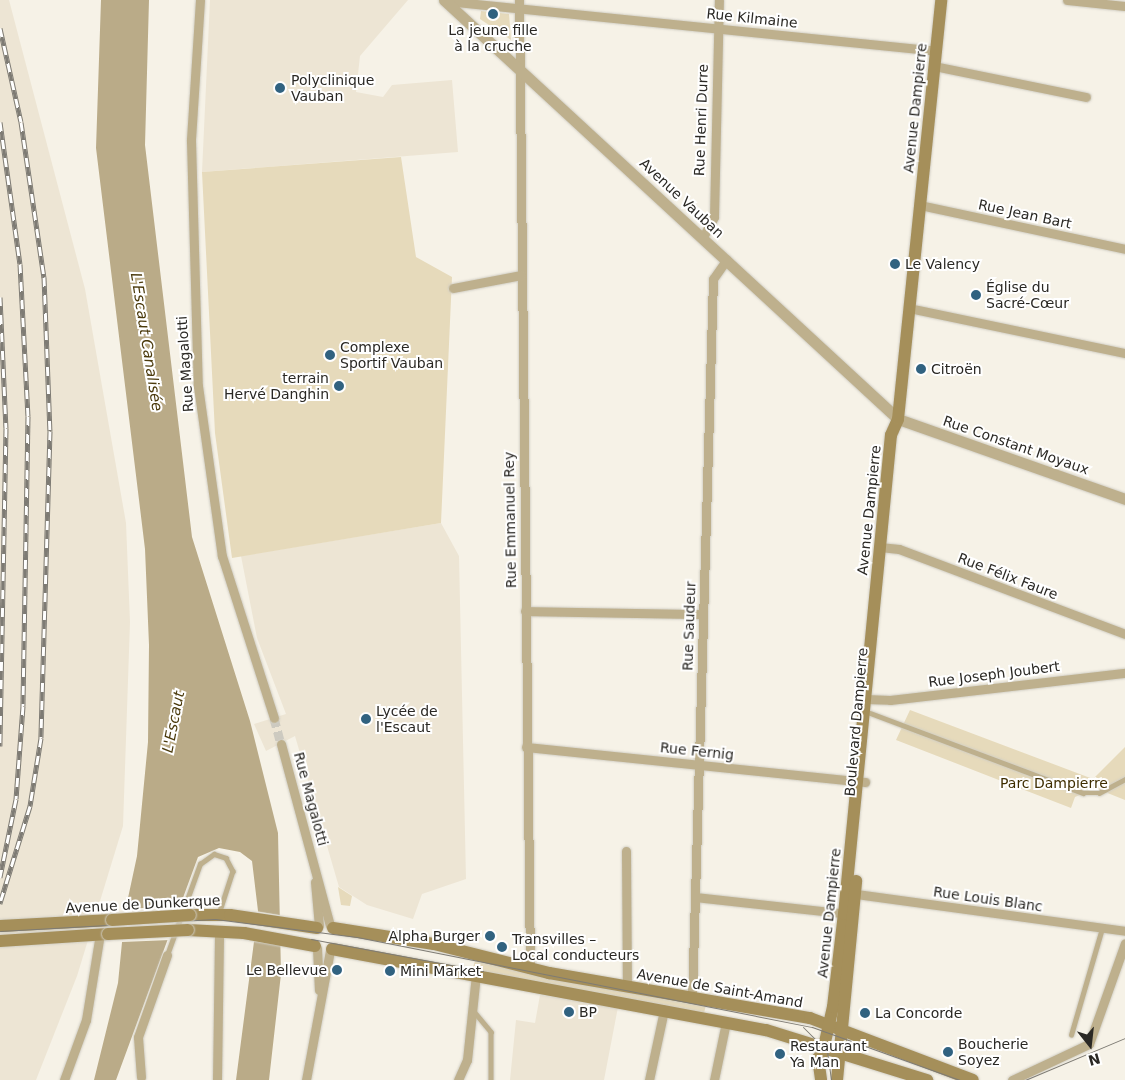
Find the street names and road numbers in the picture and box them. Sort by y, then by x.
street label: Rue Kilmaine [706,5,798,31]
street label: Avenue Dampierre [900,42,930,174]
street label: Rue Henri Durre [691,64,711,176]
street label: Avenue Vauban [637,155,727,241]
street label: Rue Jean Bart [977,196,1073,232]
street label: Rue Magalotti [173,315,197,413]
street label: Rue Constant Moyaux [941,412,1091,478]
street label: Avenue Dampierre [854,444,884,576]
street label: Rue Emmanuel Rey [500,452,520,588]
street label: Rue Félix Faure [956,549,1060,603]
street label: Rue Saudeur [679,581,699,671]
street label: Boulevard Dampierre [841,647,871,797]
street label: Rue Joseph Joubert [927,658,1061,690]
street label: Rue Fernig [659,739,735,763]
street label: Rue Magalotti [290,750,332,848]
street label: Avenue Dampierre [814,847,844,979]
street label: Rue Louis Blanc [932,883,1044,915]
street label: Avenue de Dunkerque [65,892,221,916]
street label: Avenue de Saint-Amand [636,965,804,1011]

